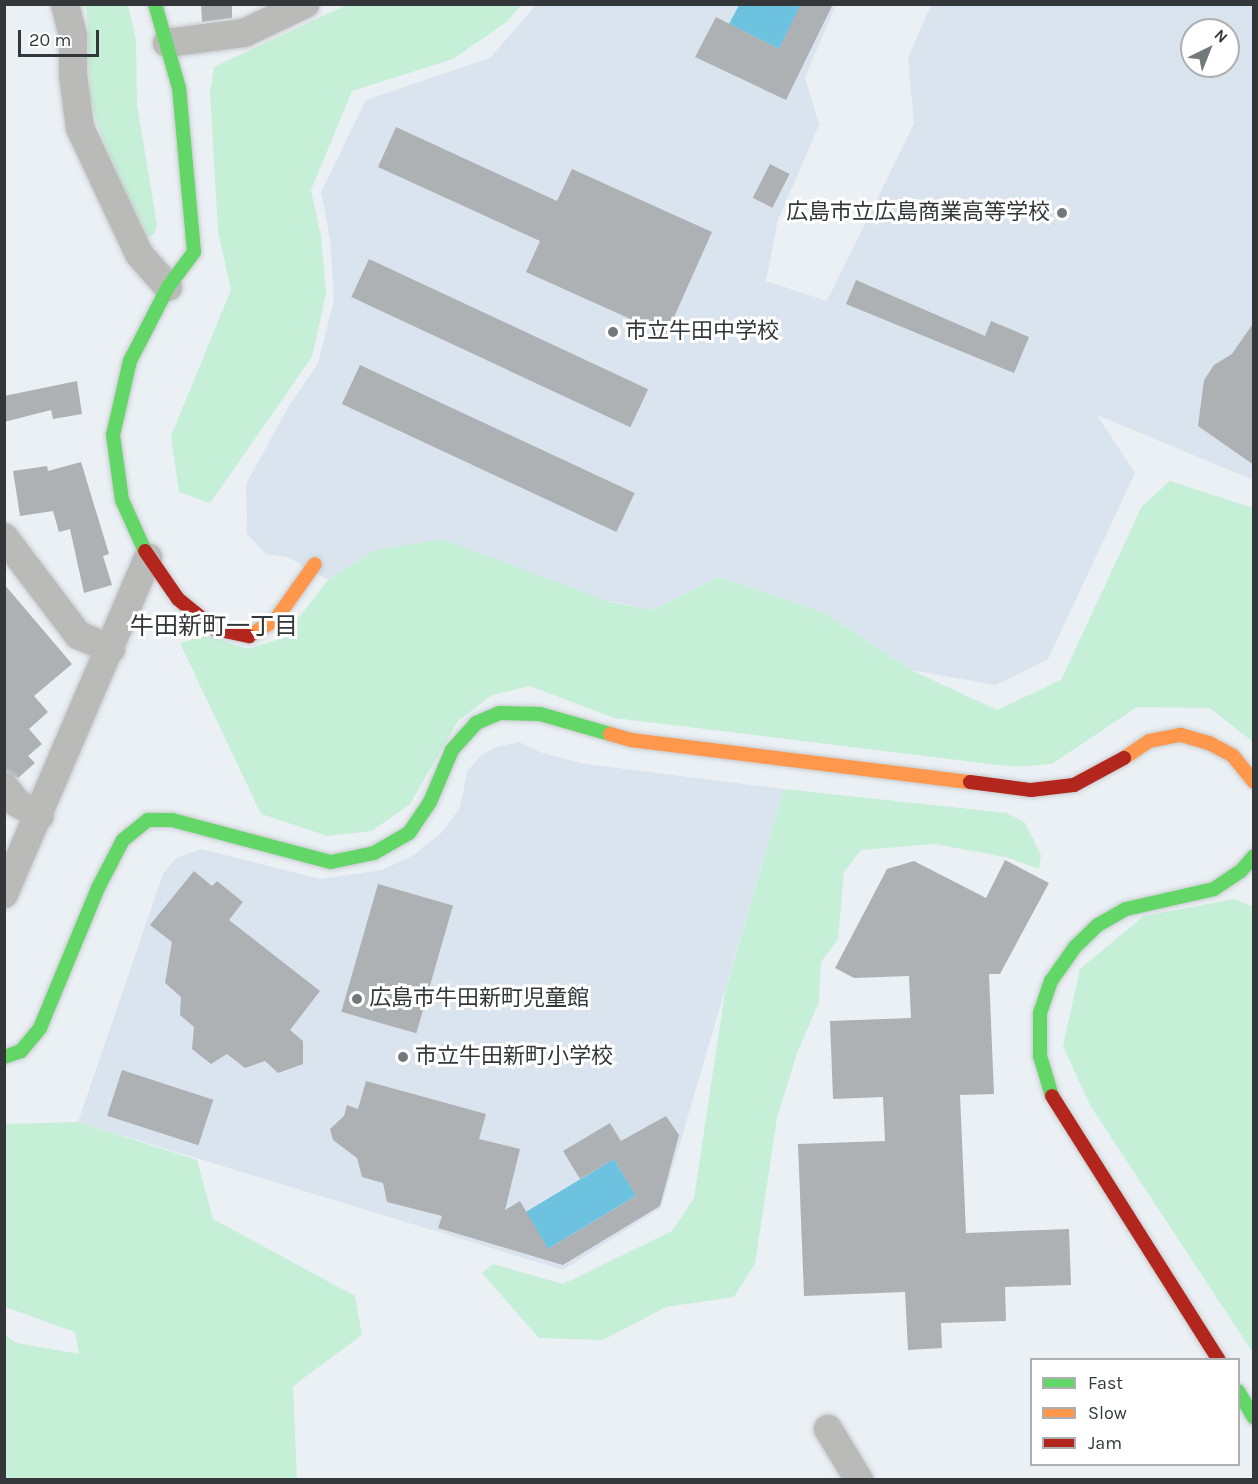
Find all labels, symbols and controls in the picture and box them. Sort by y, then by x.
scale bar [21,18,102,56]
north arrow [1180,18,1240,78]
text: N [1211,25,1232,47]
text: 20 m [29,29,71,51]
place label: 広島市立広島商業高等学校 [786,200,1050,226]
marker: 広島市立広島商業高等学校 [1055,206,1069,220]
place label: 市立牛田中学校 [625,319,779,345]
marker: 市立牛田中学校 [606,325,620,339]
district label: 牛田新町一丁目 [130,613,298,641]
place label: 広島市牛田新町児童館 [369,986,589,1012]
marker: 広島市牛田新町児童館 [350,992,364,1006]
place label: 市立牛田新町小学校 [415,1044,613,1070]
marker: 市立牛田新町小学校 [396,1050,410,1064]
legend [1030,1358,1240,1466]
text: Fast [1088,1372,1123,1394]
text: Slow [1088,1402,1127,1424]
text: Jam [1088,1432,1122,1454]

